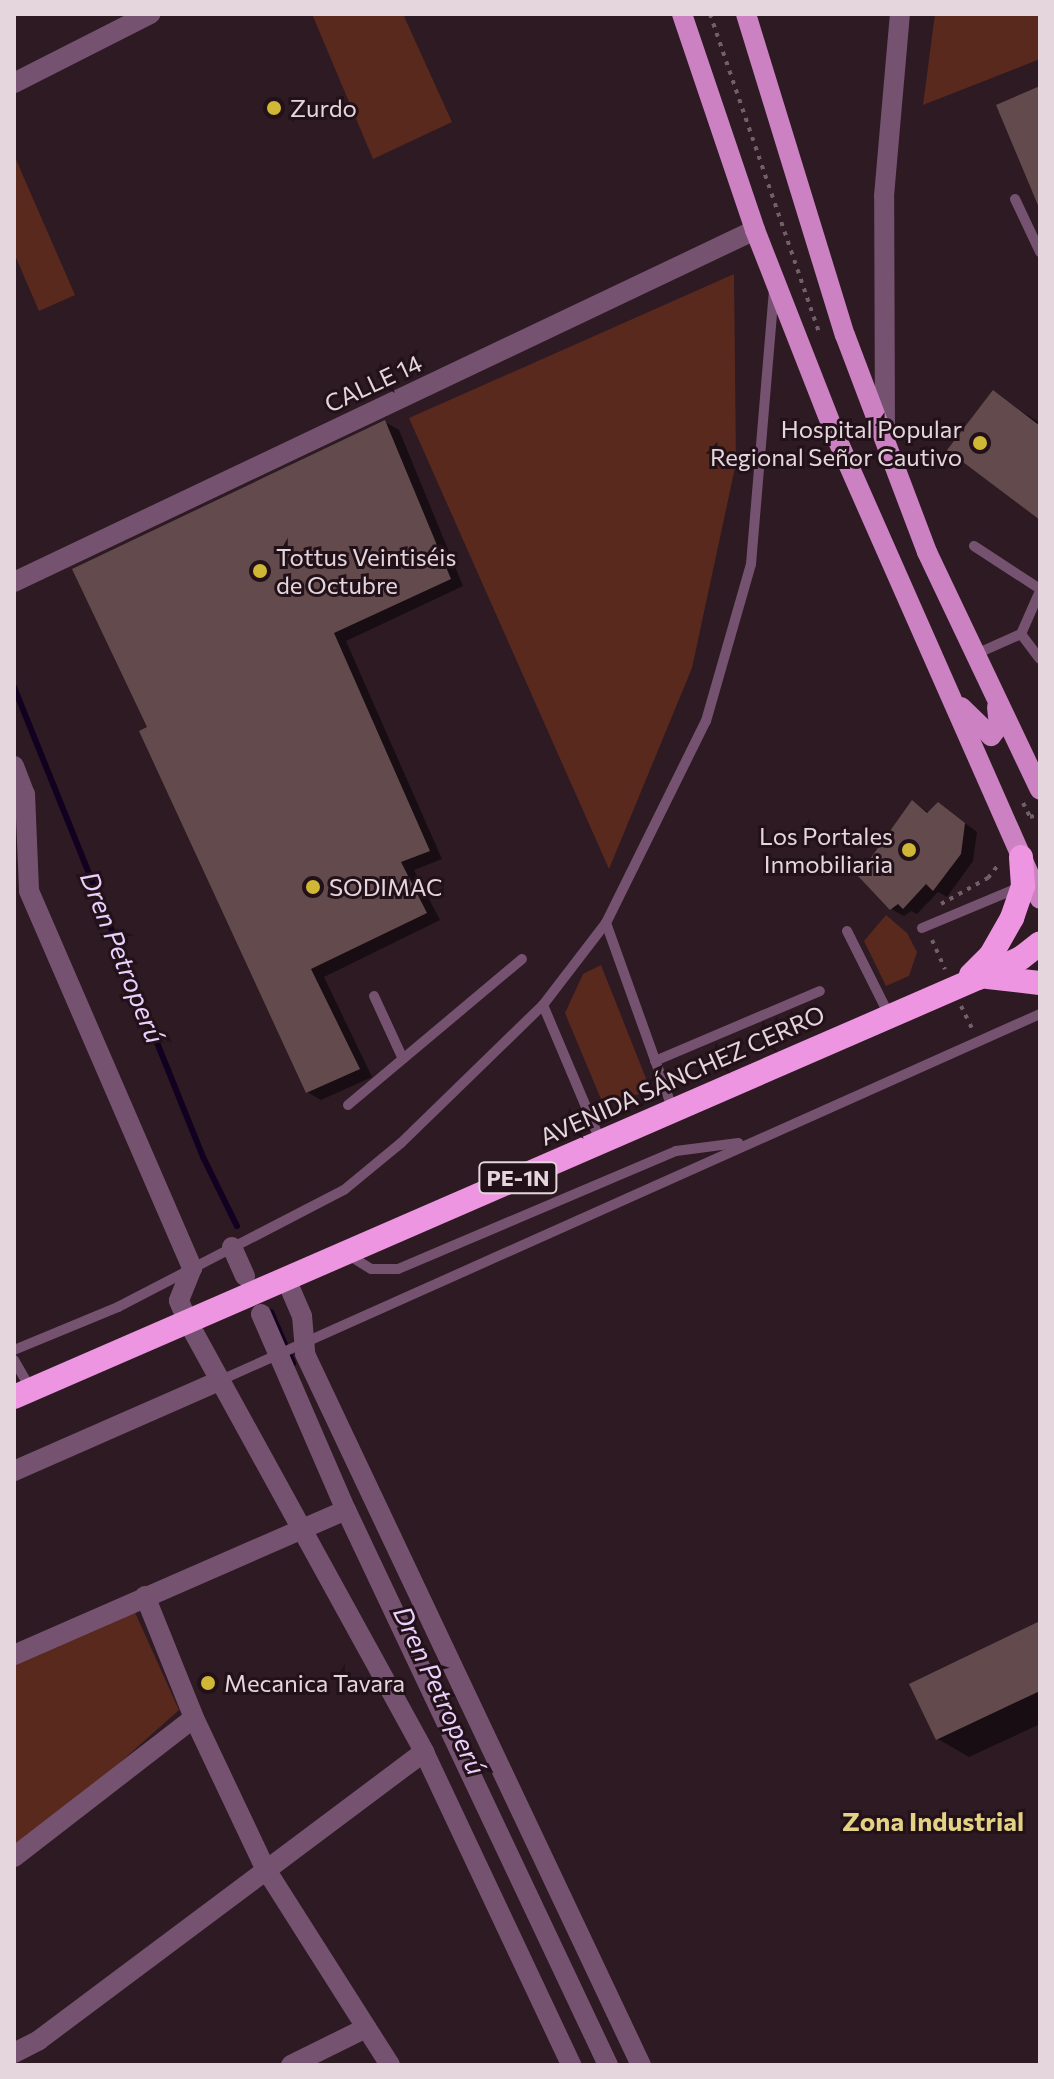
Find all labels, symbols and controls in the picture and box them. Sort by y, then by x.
place label: Zurdo [290,94,357,122]
marker: Zurdo [265,99,283,117]
street label: CALLE 14 [320,348,426,418]
place label: Hospital Popular Regional Señor Cautivo [710,415,962,471]
marker: Hospital Popular Regional Señor Cautivo [969,432,991,454]
place label: Tottus Veintiséis de Octubre [276,543,456,599]
marker: Tottus Veintiséis de Octubre [251,562,269,580]
place label: Los Portales Inmobiliaria [759,822,893,878]
marker: Los Portales Inmobiliaria [900,841,918,859]
water label: Dren Petroperú [74,867,172,1047]
place label: SODIMAC [329,873,442,901]
marker: SODIMAC [304,878,322,896]
street label: AVENIDA SÁNCHEZ CERRO [535,999,829,1151]
road number: PE-1N [478,1160,558,1196]
water label: Dren Petroperú [387,1601,493,1779]
place label: Mecanica Tavara [224,1669,405,1697]
marker: Mecanica Tavara [199,1674,217,1692]
district label: Zona Industrial [842,1805,1024,1837]

